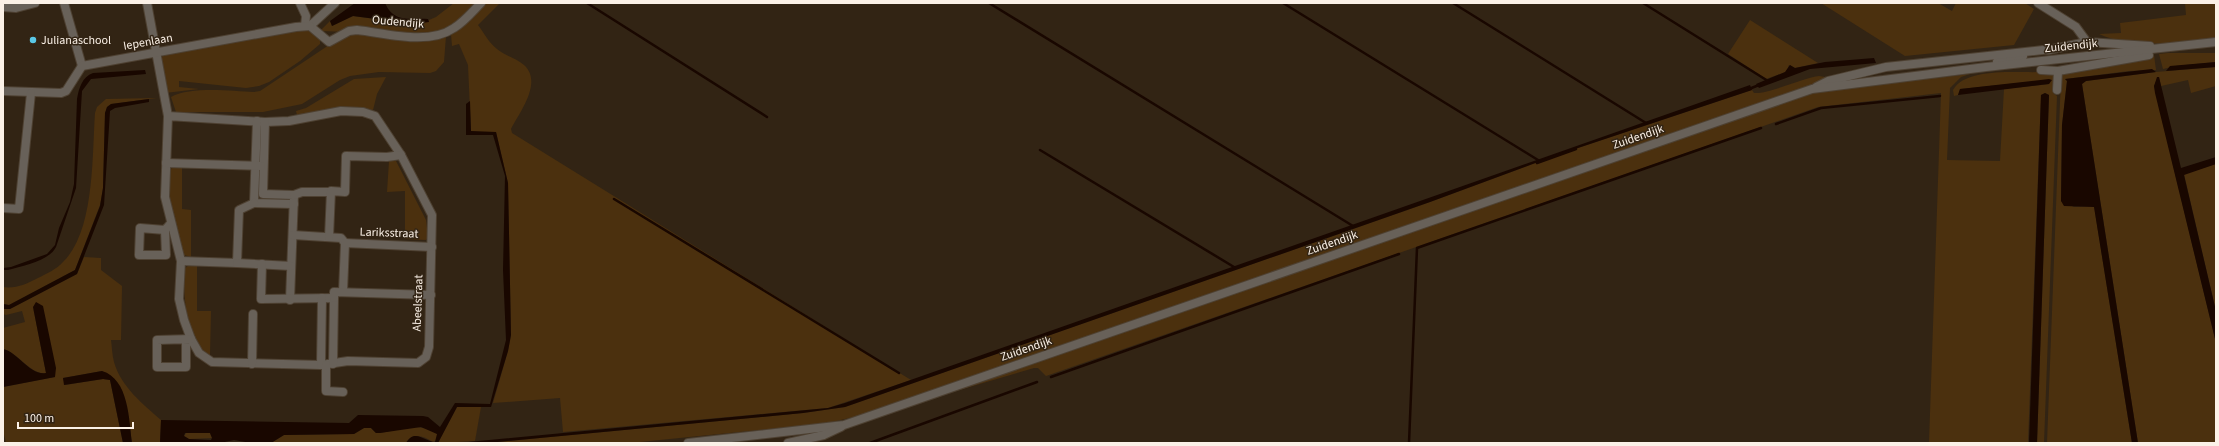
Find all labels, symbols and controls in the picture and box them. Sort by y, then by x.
street label: Oudendijk [371,11,425,33]
street label: Iepenlaan [122,29,174,55]
place label: Julianaschool [41,32,111,49]
marker: Julianaschool [28,35,38,45]
street label: Zuidendijk [2044,35,2098,57]
street label: Zuidendijk [1610,120,1666,154]
street label: Lariksstraat [359,223,419,243]
street label: Zuidendijk [1304,226,1360,260]
street label: Abeelstraat [409,274,427,332]
street label: Zuidendijk [998,332,1054,366]
scale bar [18,404,133,430]
text: 100 m [24,410,54,427]

